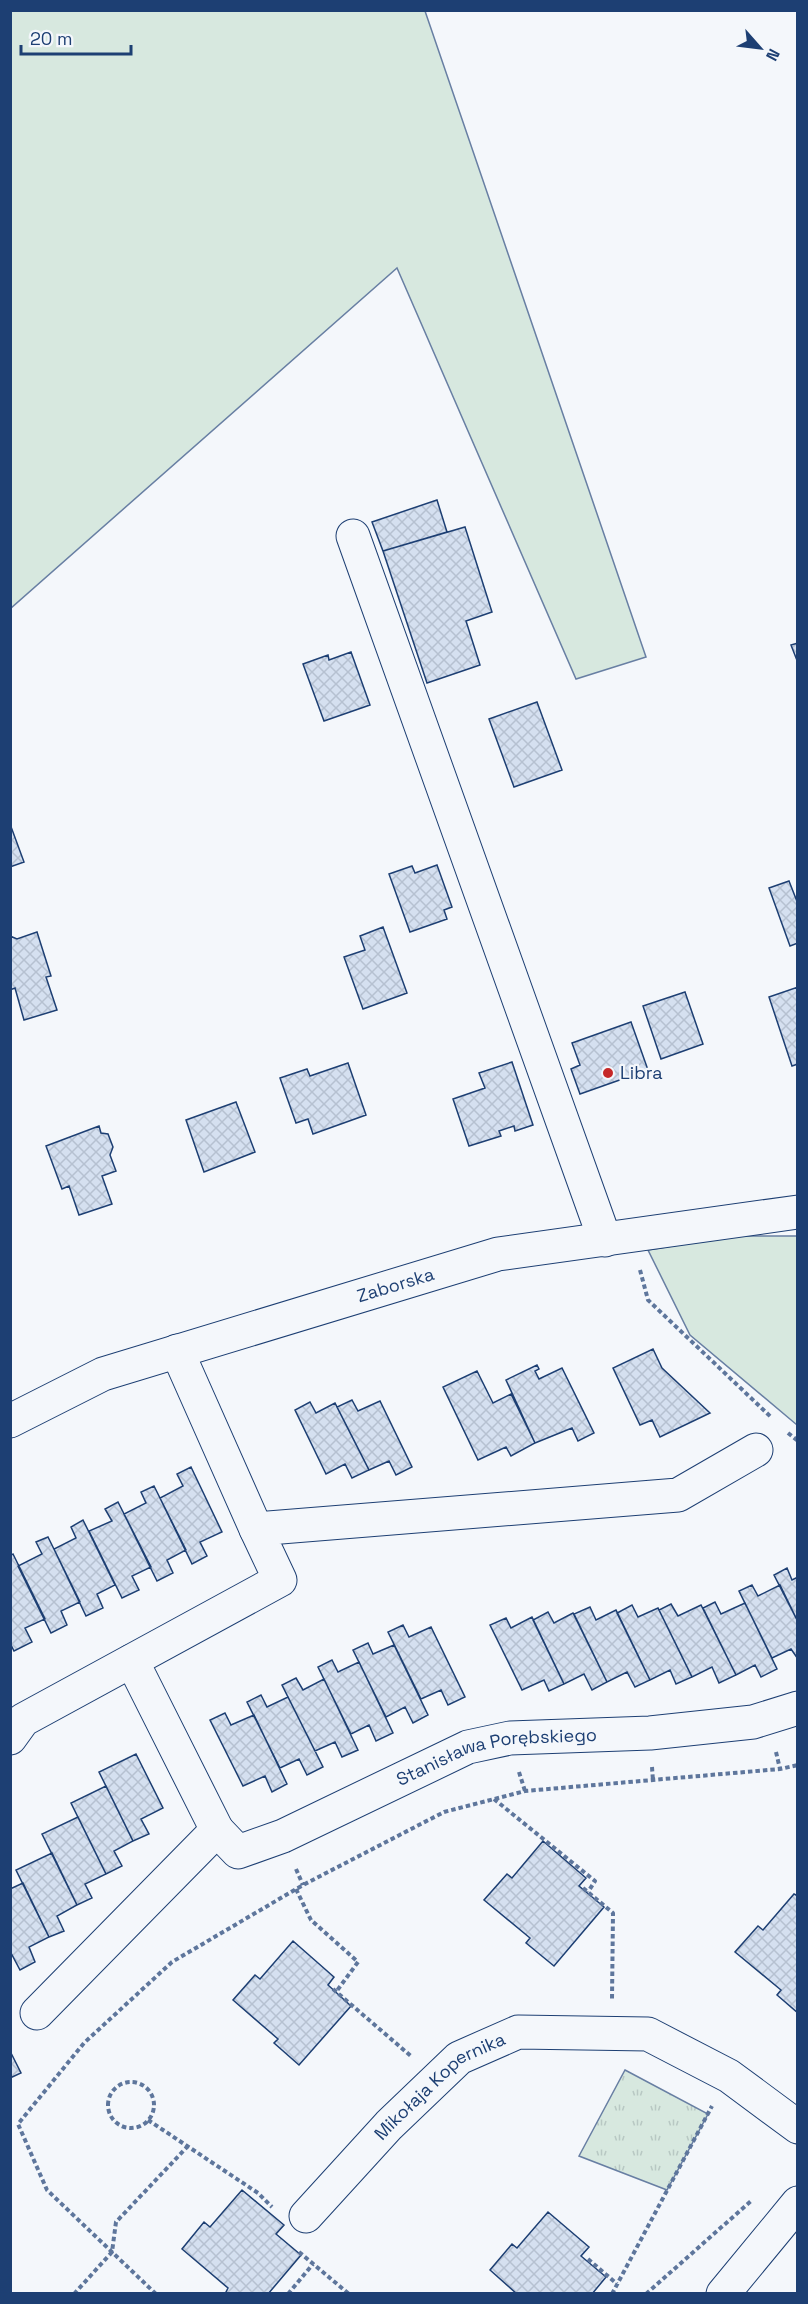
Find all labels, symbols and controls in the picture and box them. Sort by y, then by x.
scale bar [21,18,130,56]
north arrow [730,18,790,78]
text: 20 m [30,27,73,50]
text: N [761,45,785,64]
place label: Libra [620,1061,663,1084]
marker: Libra [601,1066,615,1080]
street label: Zaborska [354,1262,437,1307]
street label: Stanisława Porębskiego [392,1723,597,1791]
street label: Mikołaja Kopernika [369,2027,509,2145]

